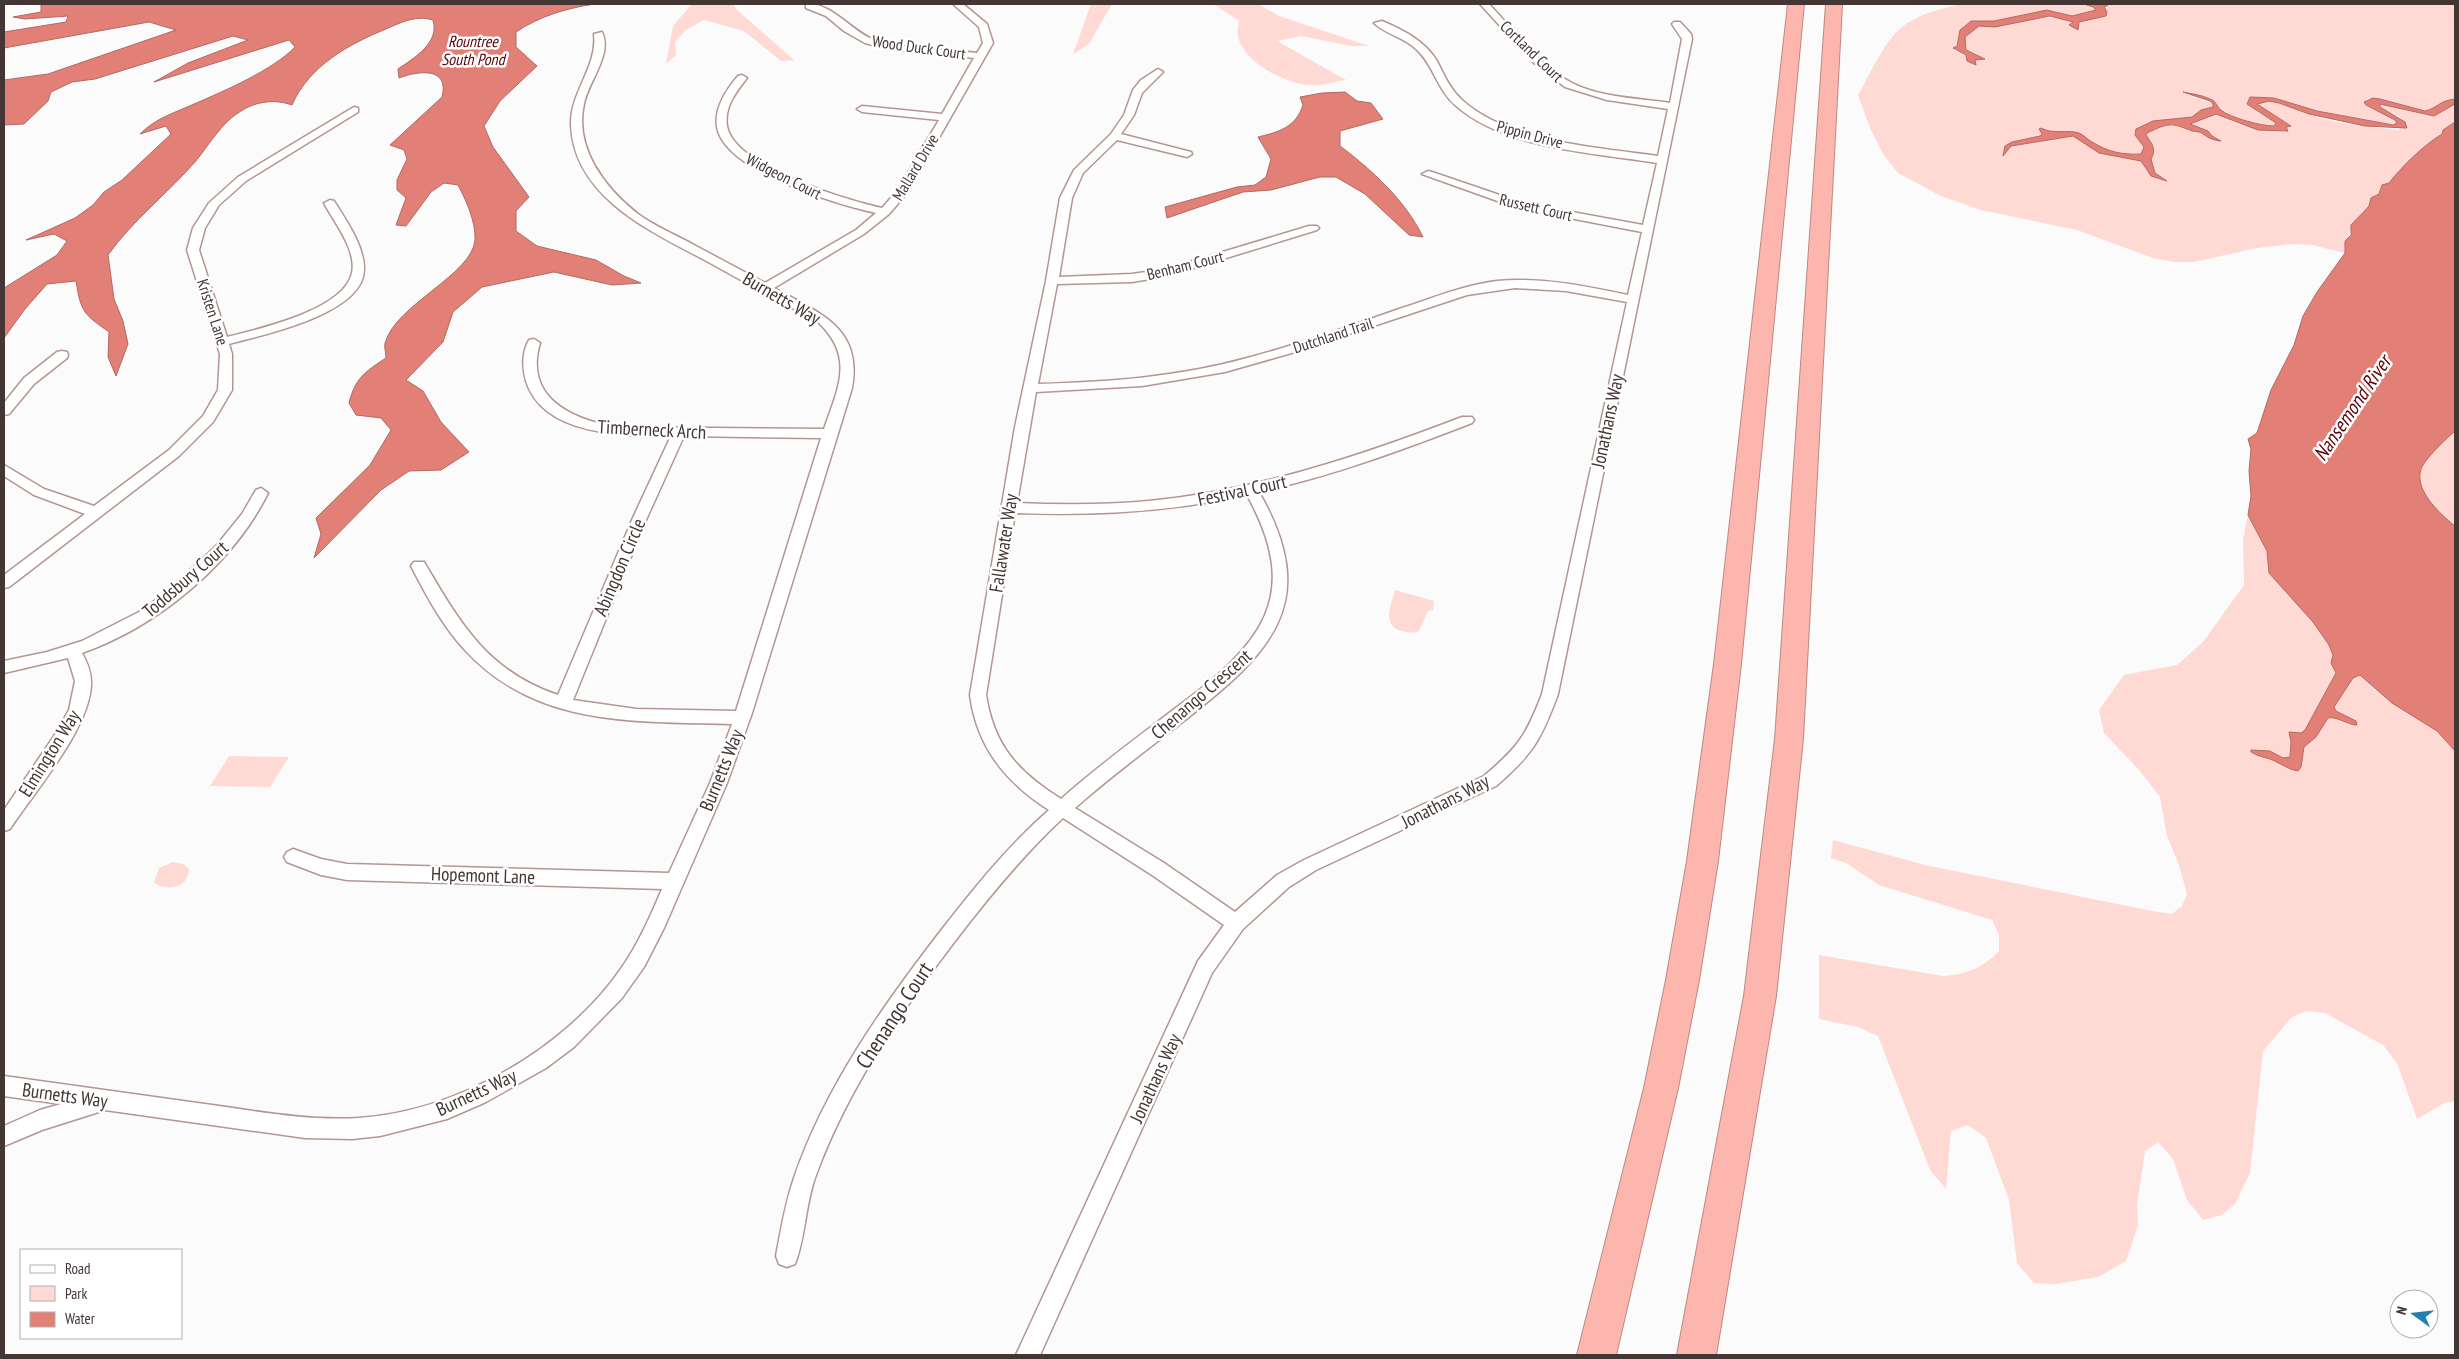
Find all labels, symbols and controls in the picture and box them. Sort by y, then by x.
street label: Cortland Court [1496,16,1568,87]
water label: Rountree South Pond [441,31,507,69]
street label: Wood Duck Court [871,31,968,64]
street label: Pippin Drive [1495,116,1565,152]
street label: Mallard Drive [887,130,943,204]
street label: Widgeon Court [743,149,826,204]
street label: Russett Court [1498,189,1575,225]
street label: Benham Court [1145,246,1226,284]
street label: Burnetts Way [739,266,826,330]
street label: Kristen Lane [193,276,233,348]
street label: Dutchland Trail [1290,313,1376,357]
water label: Nansemond River [2307,348,2398,466]
street label: Jonathans Way [1585,371,1629,471]
street label: Timberneck Arch [597,414,707,444]
street label: Festival Court [1195,469,1289,511]
street label: Fallawater Way [983,491,1023,594]
street label: Abingdon Circle [588,514,650,619]
street label: Toddsbury Court [137,535,233,623]
street label: Chenango Crescent [1146,643,1257,744]
street label: Elmington Way [13,704,86,801]
street label: Burnetts Way [694,725,749,814]
street label: Jonathans Way [1396,768,1494,834]
street label: Hopemont Lane [431,861,536,889]
street label: Chenango Court [849,956,939,1074]
street label: Jonathans Way [1124,1029,1186,1127]
street label: Burnetts Way [432,1063,521,1121]
street label: Burnetts Way [21,1077,110,1113]
legend [20,1249,182,1339]
text: Road [65,1259,91,1278]
text: Park [65,1284,87,1303]
north arrow [2389,1289,2439,1339]
text: N [2392,1305,2411,1317]
text: Water [65,1309,96,1328]

